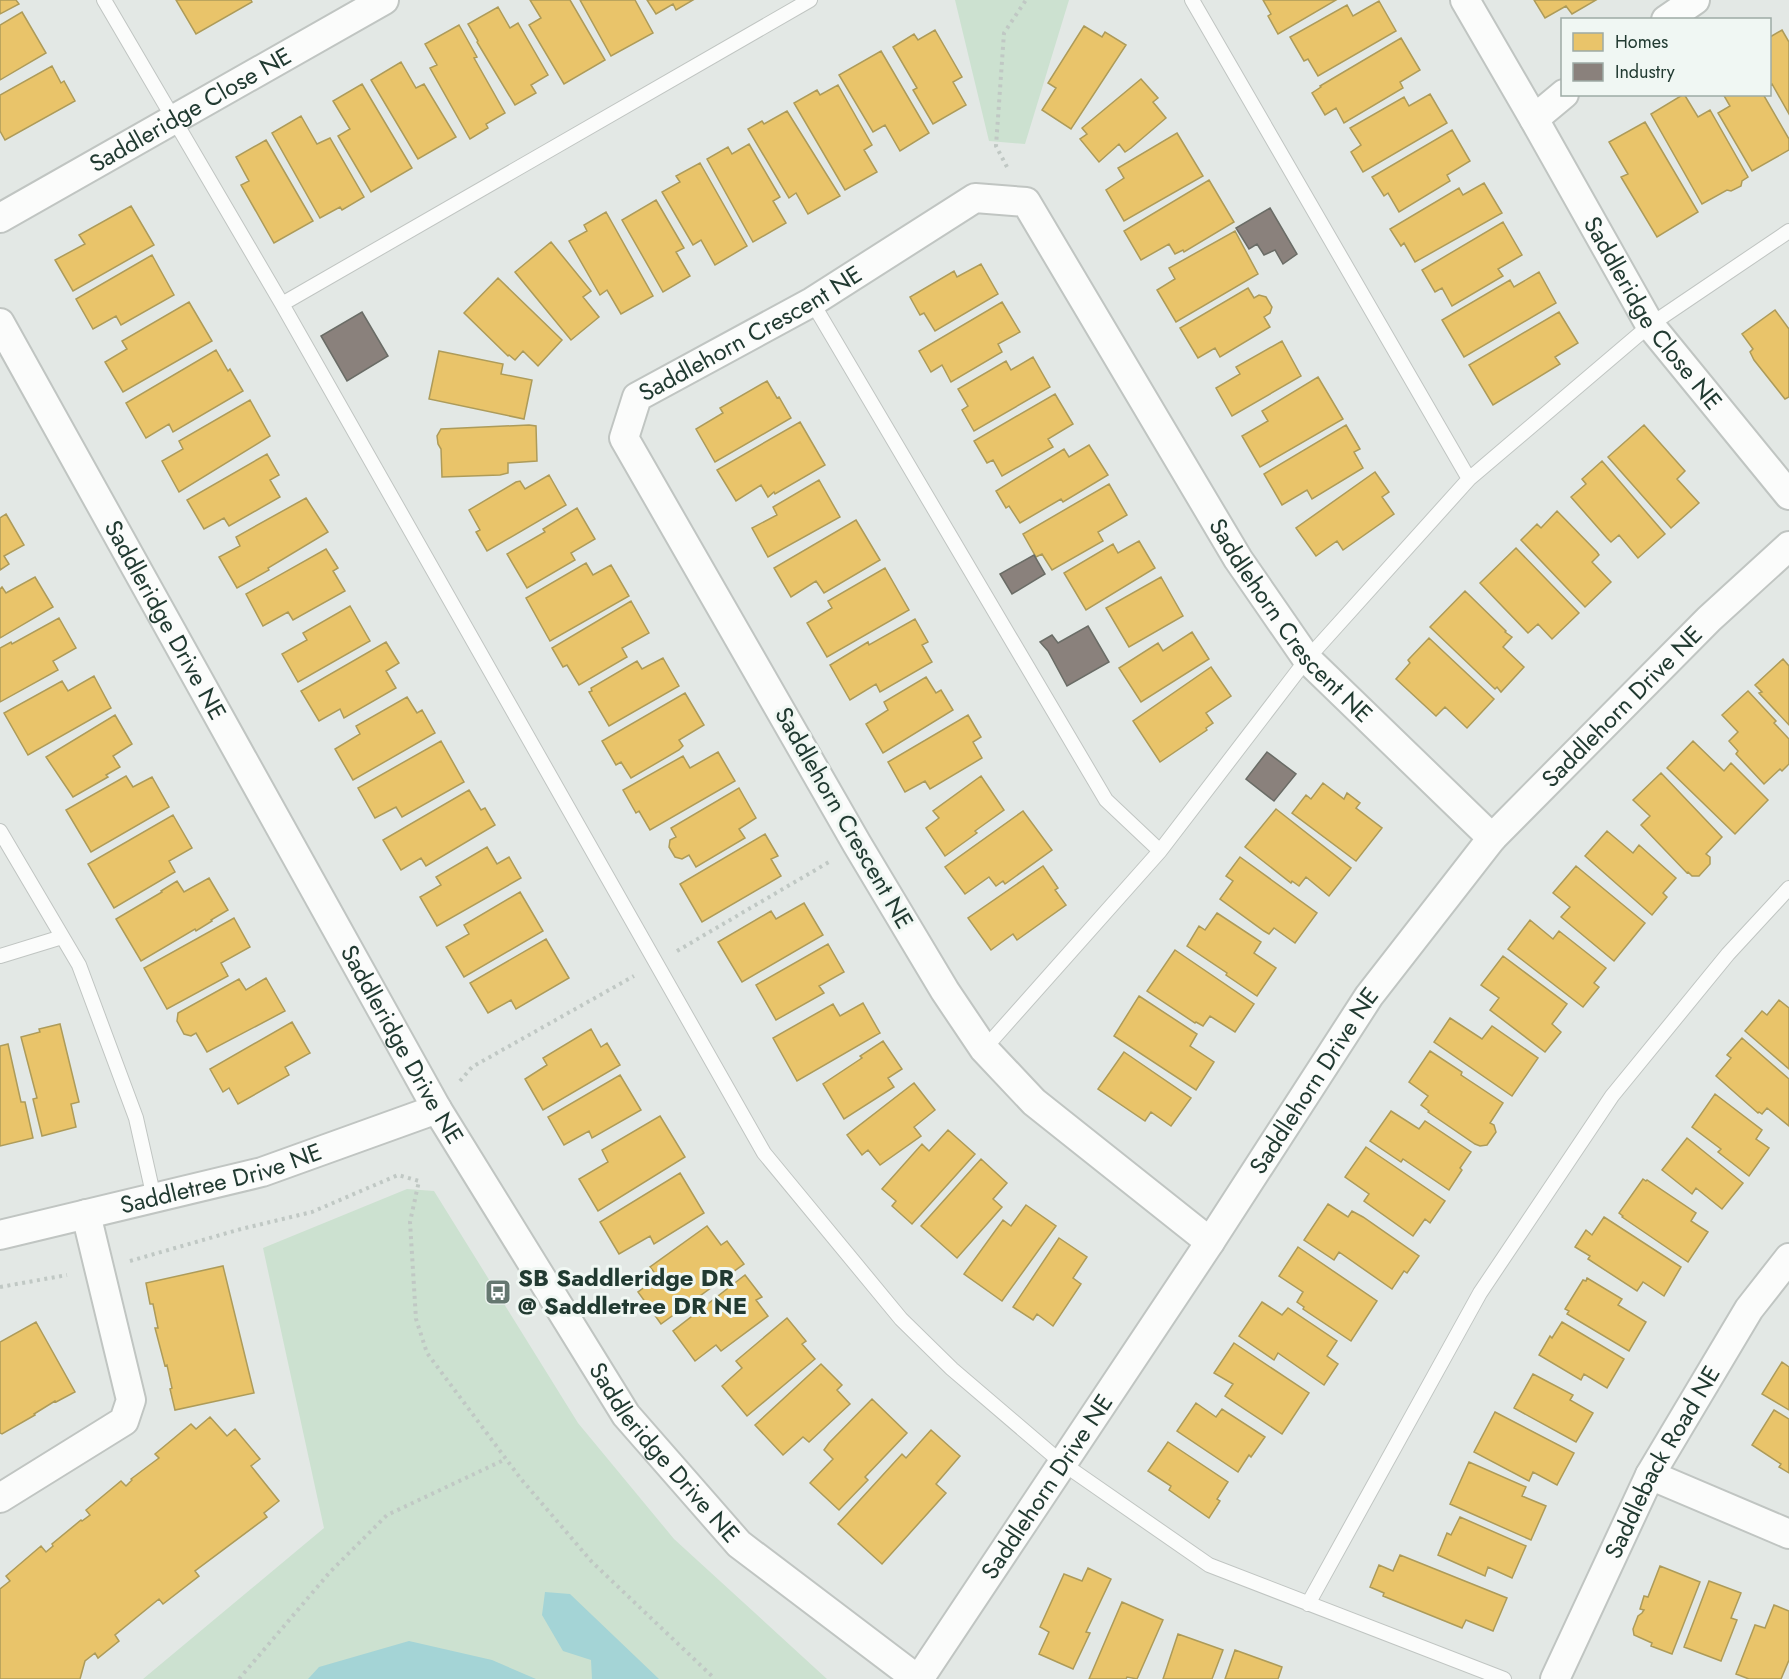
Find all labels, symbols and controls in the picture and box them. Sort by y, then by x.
legend [1561,18,1771,96]
text: Homes [1615,29,1668,55]
street label: Saddleridge Close NE [83,38,298,181]
text: Industry [1615,59,1675,85]
street label: Saddleridge Close NE [1575,210,1731,417]
street label: Saddlehorn Crescent NE [632,256,869,410]
street label: Saddlehorn Crescent NE [1201,511,1381,731]
street label: Saddleridge Drive NE [96,514,235,726]
street label: Saddlehorn Drive NE [1533,617,1710,795]
street label: Saddlehorn Crescent NE [766,700,922,935]
street label: Saddleridge Drive NE [332,938,473,1151]
street label: Saddlehorn Drive NE [1240,979,1387,1181]
street label: Saddletree Drive NE [116,1134,327,1223]
place label: SB Saddleridge DR @ Saddletree DR NE [518,1260,747,1323]
bus stop icon: SB Saddleridge DR @ Saddletree DR NE [483,1277,513,1307]
street label: Saddleridge Drive NE [581,1355,748,1550]
street label: Saddleback Road NE [1595,1359,1728,1564]
street label: Saddlehorn Drive NE [972,1387,1121,1586]

